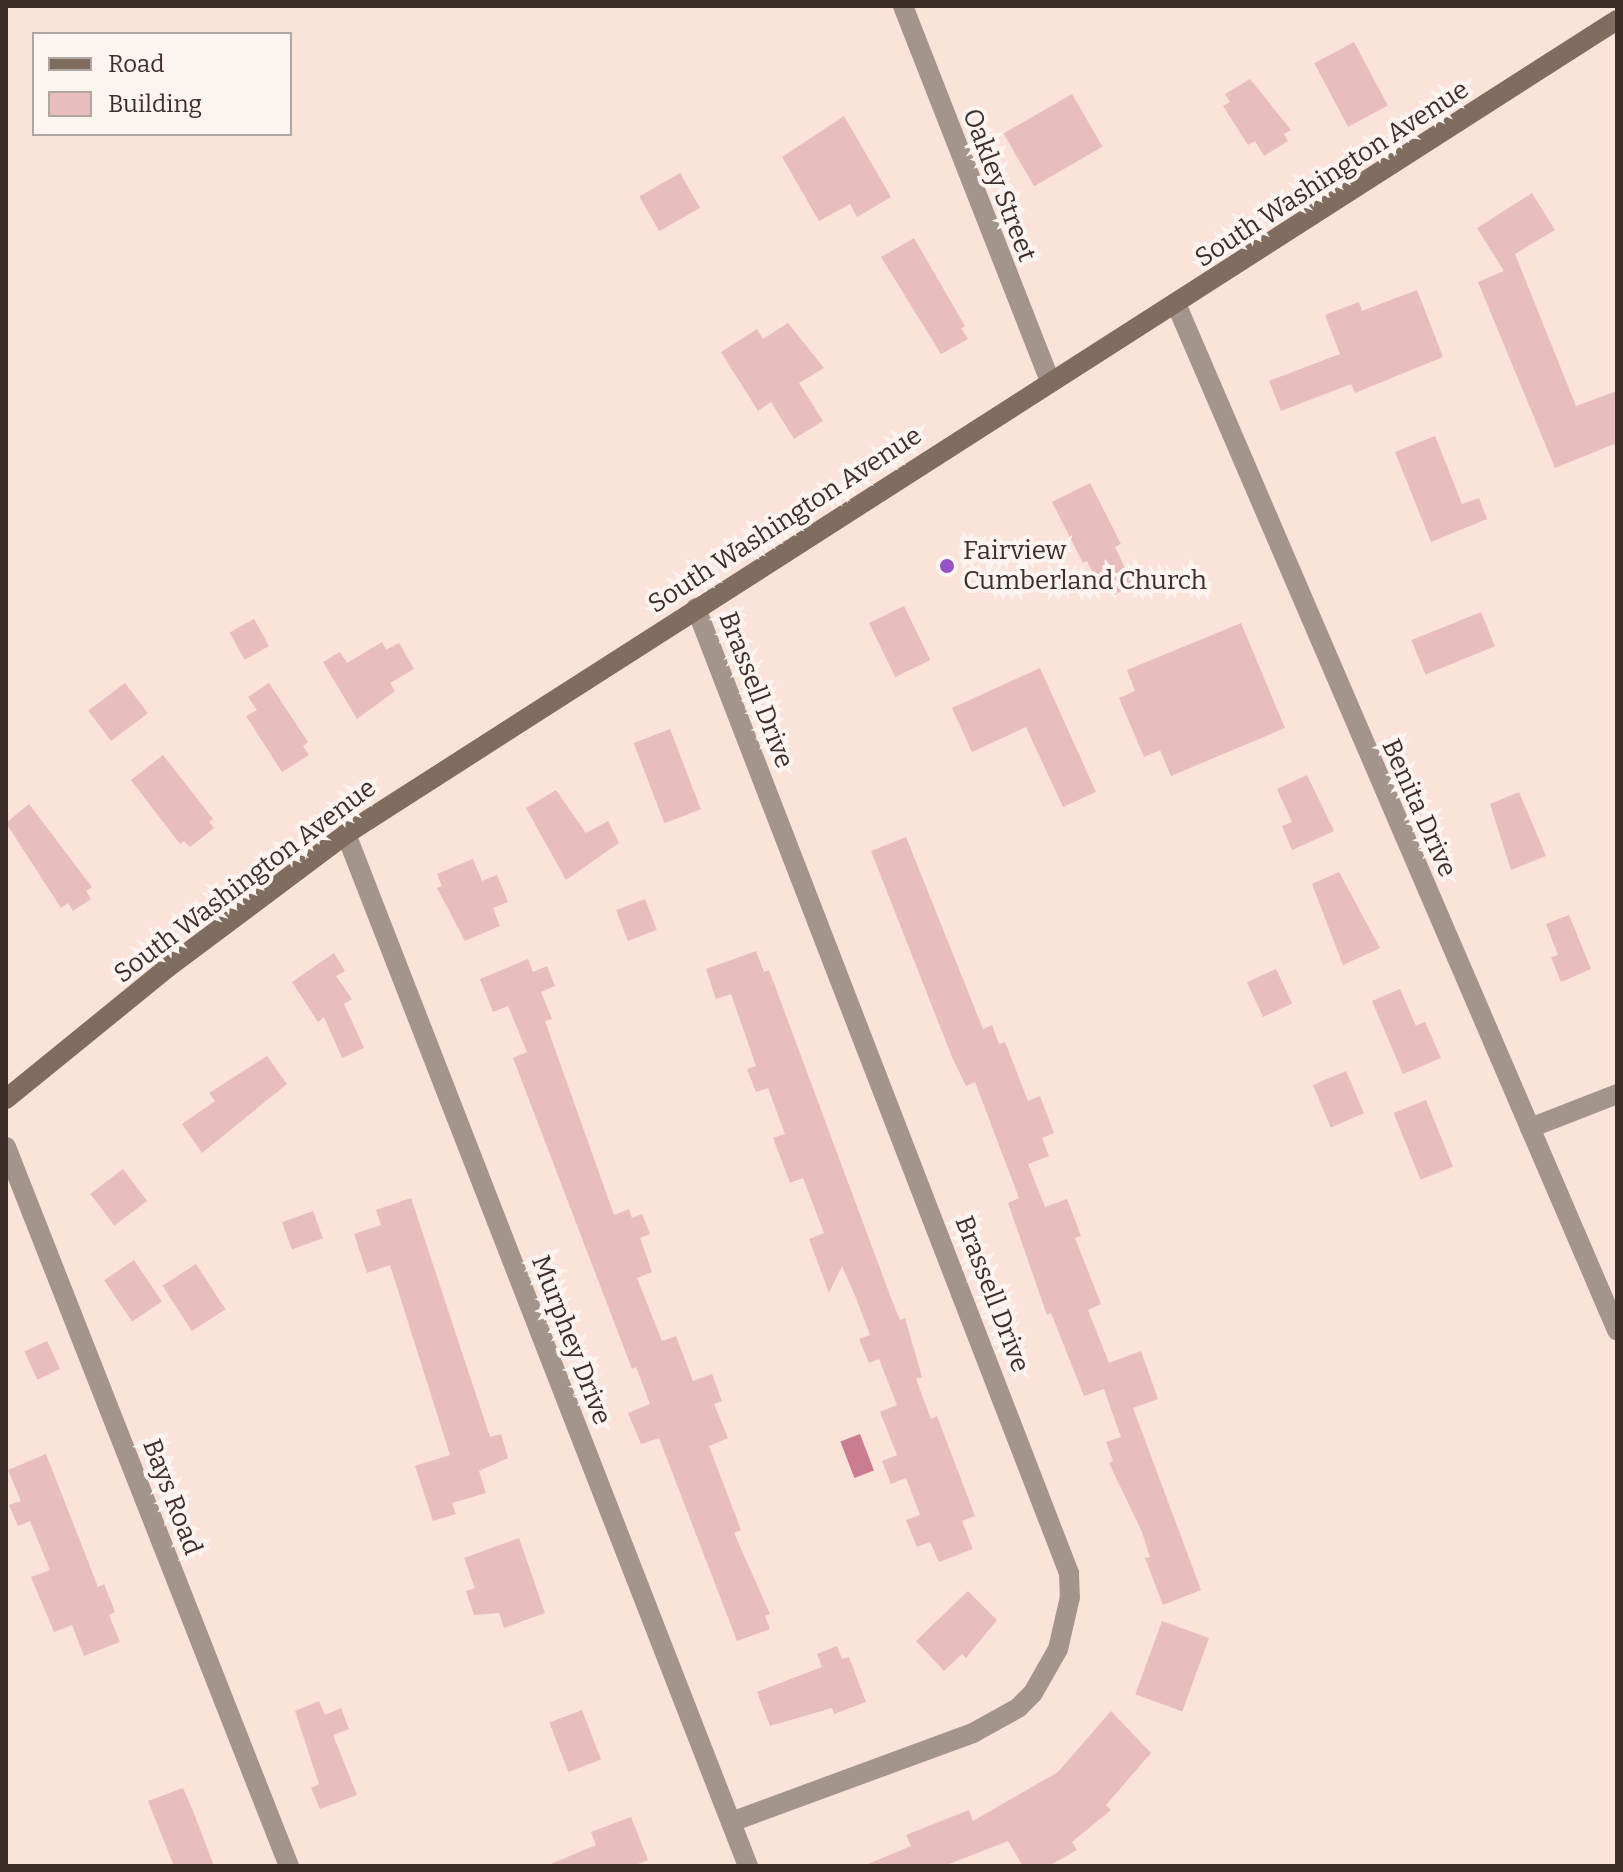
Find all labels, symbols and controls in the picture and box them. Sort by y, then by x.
legend [32,32,292,136]
text: Road [108,50,164,78]
street label: South Washington Avenue [1189,74,1475,274]
text: Building [108,90,202,118]
street label: Oakley Street [956,104,1042,266]
street label: South Washington Avenue [642,420,928,620]
place label: Fairview Cumberland Church [963,535,1207,596]
marker: Fairview Cumberland Church [938,557,956,575]
street label: Brassell Drive [712,608,800,772]
street label: Benita Drive [1375,734,1463,882]
street label: South Washington Avenue [108,772,382,990]
street label: Brassell Drive [948,1212,1036,1376]
street label: Murphey Drive [524,1251,618,1429]
street label: Bays Road [136,1435,208,1559]

